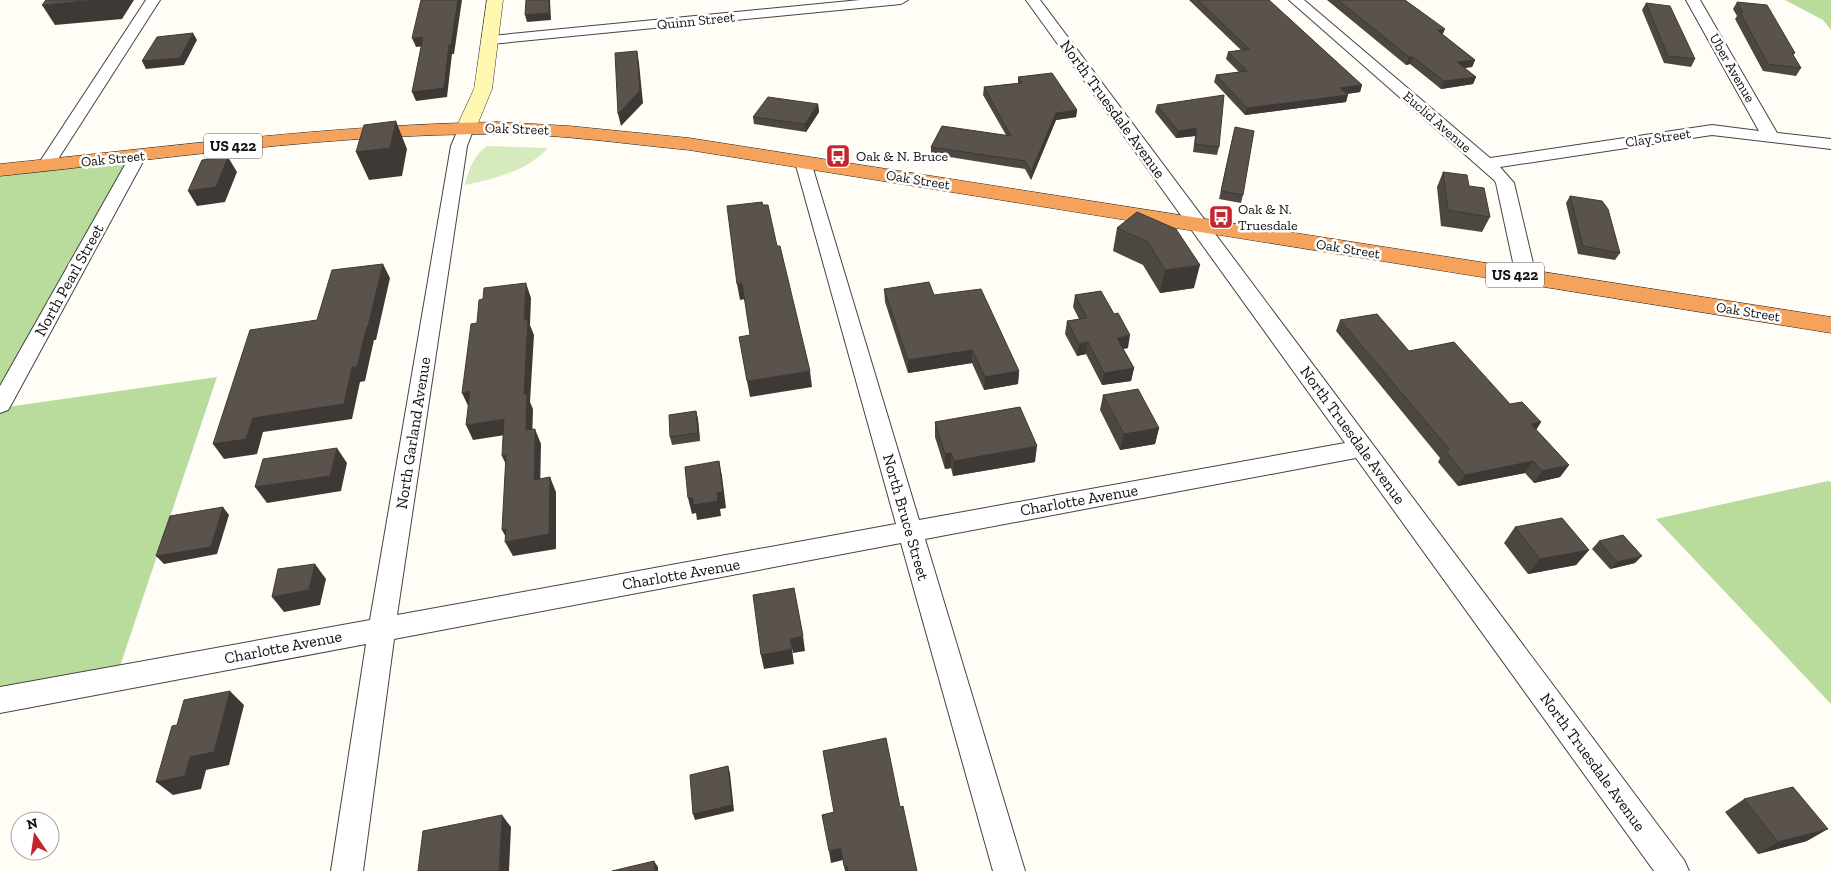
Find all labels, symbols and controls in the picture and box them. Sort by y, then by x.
street label: Quinn Street [656,8,737,34]
street label: Uber Avenue [1705,30,1759,106]
street label: North Truesdale Avenue [1056,36,1170,182]
street label: Euclid Avenue [1399,88,1475,157]
street label: Oak Street [485,119,550,139]
street label: Clay Street [1624,125,1693,151]
road number: US 422 [204,134,262,158]
bus stop icon: Oak & N. Bruce [825,143,851,169]
street label: Oak Street [80,147,147,171]
place label: Oak & N. Bruce [856,148,949,165]
street label: Oak Street [885,167,952,194]
place label: Oak & N. Truesdale [1238,201,1298,234]
bus stop icon: Oak & N. Truesdale [1208,204,1234,230]
street label: North Pearl Street [30,220,108,339]
street label: Oak Street [1315,236,1382,263]
road number: US 422 [1486,262,1544,288]
street label: Oak Street [1715,299,1782,326]
street label: North Garland Avenue [392,356,434,510]
street label: North Truesdale Avenue [1296,362,1410,508]
street label: North Bruce Street [879,452,933,583]
street label: Charlotte Avenue [1019,480,1139,520]
street label: Charlotte Avenue [621,554,741,594]
street label: Charlotte Avenue [223,626,343,668]
street label: North Truesdale Avenue [1536,689,1650,835]
north arrow [10,811,60,861]
text: N [25,814,40,833]

